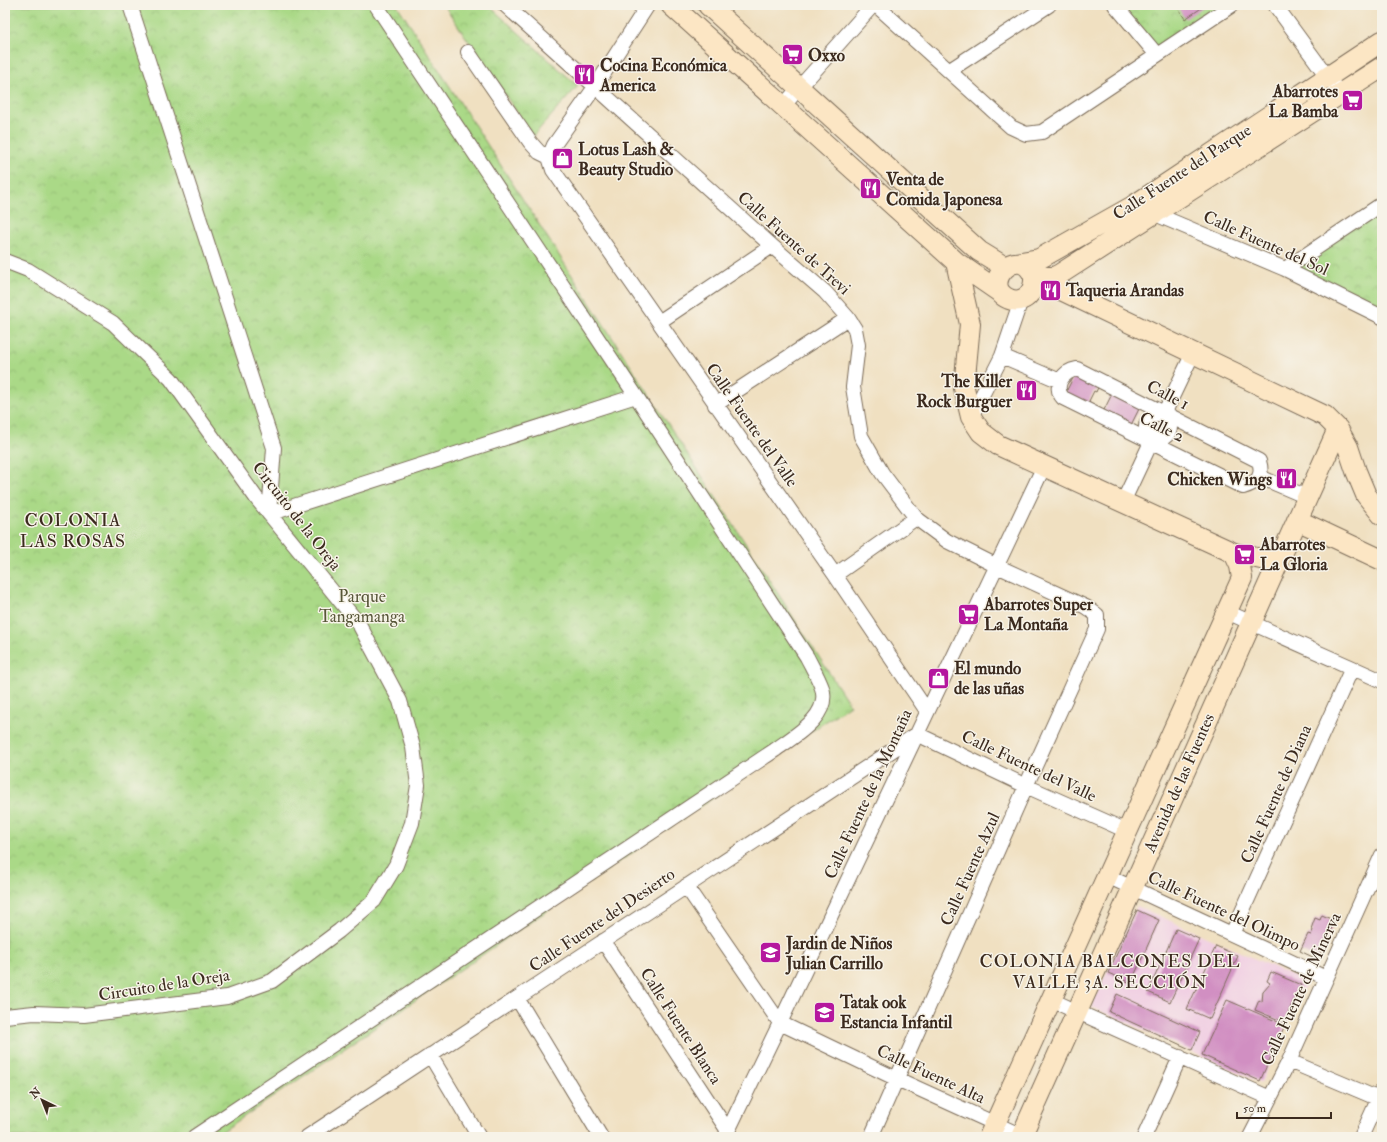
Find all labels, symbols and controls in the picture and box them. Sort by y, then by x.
supermarket icon: Oxxo [779,42,805,68]
place label: Oxxo [808,45,845,66]
place label: Cocina Económica America [599,55,728,96]
restaurant icon: Cocina Económica America [571,62,597,88]
place label: Abarrotes La Bamba [1269,81,1339,122]
supermarket icon: Abarrotes La Bamba [1340,88,1366,114]
street label: Calle Fuente del Parque [1109,119,1255,225]
place label: Lotus Lash & Beauty Studio [578,139,674,181]
shop icon: Lotus Lash & Beauty Studio [549,146,575,172]
place label: Venta de Comida Japonesa [885,169,1003,211]
restaurant icon: Venta de Comida Japonesa [858,176,884,202]
street label: Calle Fuente de Trevi [733,187,855,300]
street label: Calle Fuente del Sol [1200,206,1333,280]
restaurant icon: Taqueria Arandas [1038,277,1064,303]
place label: Taqueria Arandas [1065,280,1184,302]
street label: Calle Fuente del Valle [701,359,803,491]
place label: The Killer Rock Burguer [916,371,1013,413]
street label: Calle 1 [1143,375,1193,415]
restaurant icon: The Killer Rock Burguer [1014,378,1040,404]
street label: Calle 2 [1136,407,1188,447]
street label: Circuito de la Oreja [248,457,347,575]
restaurant icon: Chicken Wings [1274,466,1300,492]
place label: Chicken Wings [1167,469,1272,491]
district label: COLONIA LAS ROSAS [20,509,126,553]
place label: Abarrotes La Gloria [1259,534,1328,575]
supermarket icon: Abarrotes La Gloria [1231,541,1257,567]
park label: Parque Tangamanga [319,586,406,627]
place label: Abarrotes Super La Montaña [983,594,1094,635]
supermarket icon: Abarrotes Super La Montaña [956,601,982,627]
place label: El mundo de las uñas [954,658,1024,699]
shop icon: El mundo de las uñas [926,665,952,691]
street label: Calle Fuente de la Montaña [819,705,917,882]
street label: Avenida de las Fuentes [1139,710,1219,857]
street label: Calle Fuente de Diana [1236,720,1316,867]
street label: Calle Fuente del Valle [958,726,1100,806]
street label: Calle Fuente Azul [936,808,1005,929]
street label: Calle Fuente del Desierto [525,863,679,977]
street label: Calle Fuente del Olimpo [1144,866,1304,956]
street label: Calle Fuente de Minerva [1256,908,1346,1069]
place label: Jardin de Niños Julian Carrillo [785,933,893,975]
school or university icon: Jardin de Niños Julian Carrillo [758,940,784,966]
district label: COLONIA BALCONES DEL VALLE 3A. SECCIÓN [980,950,1240,994]
street label: Circuito de la Oreja [97,964,232,1006]
street label: Calle Fuente Blanca [636,964,727,1089]
place label: Tatak ook Estancia Infantil [839,992,953,1033]
school or university icon: Tatak ook Estancia Infantil [811,999,837,1025]
street label: Calle Fuente Alta [873,1040,989,1109]
north arrow [22,1080,62,1120]
text: N [27,1084,44,1102]
scale bar [1237,1094,1331,1120]
text: 50 m [1243,1101,1267,1116]

